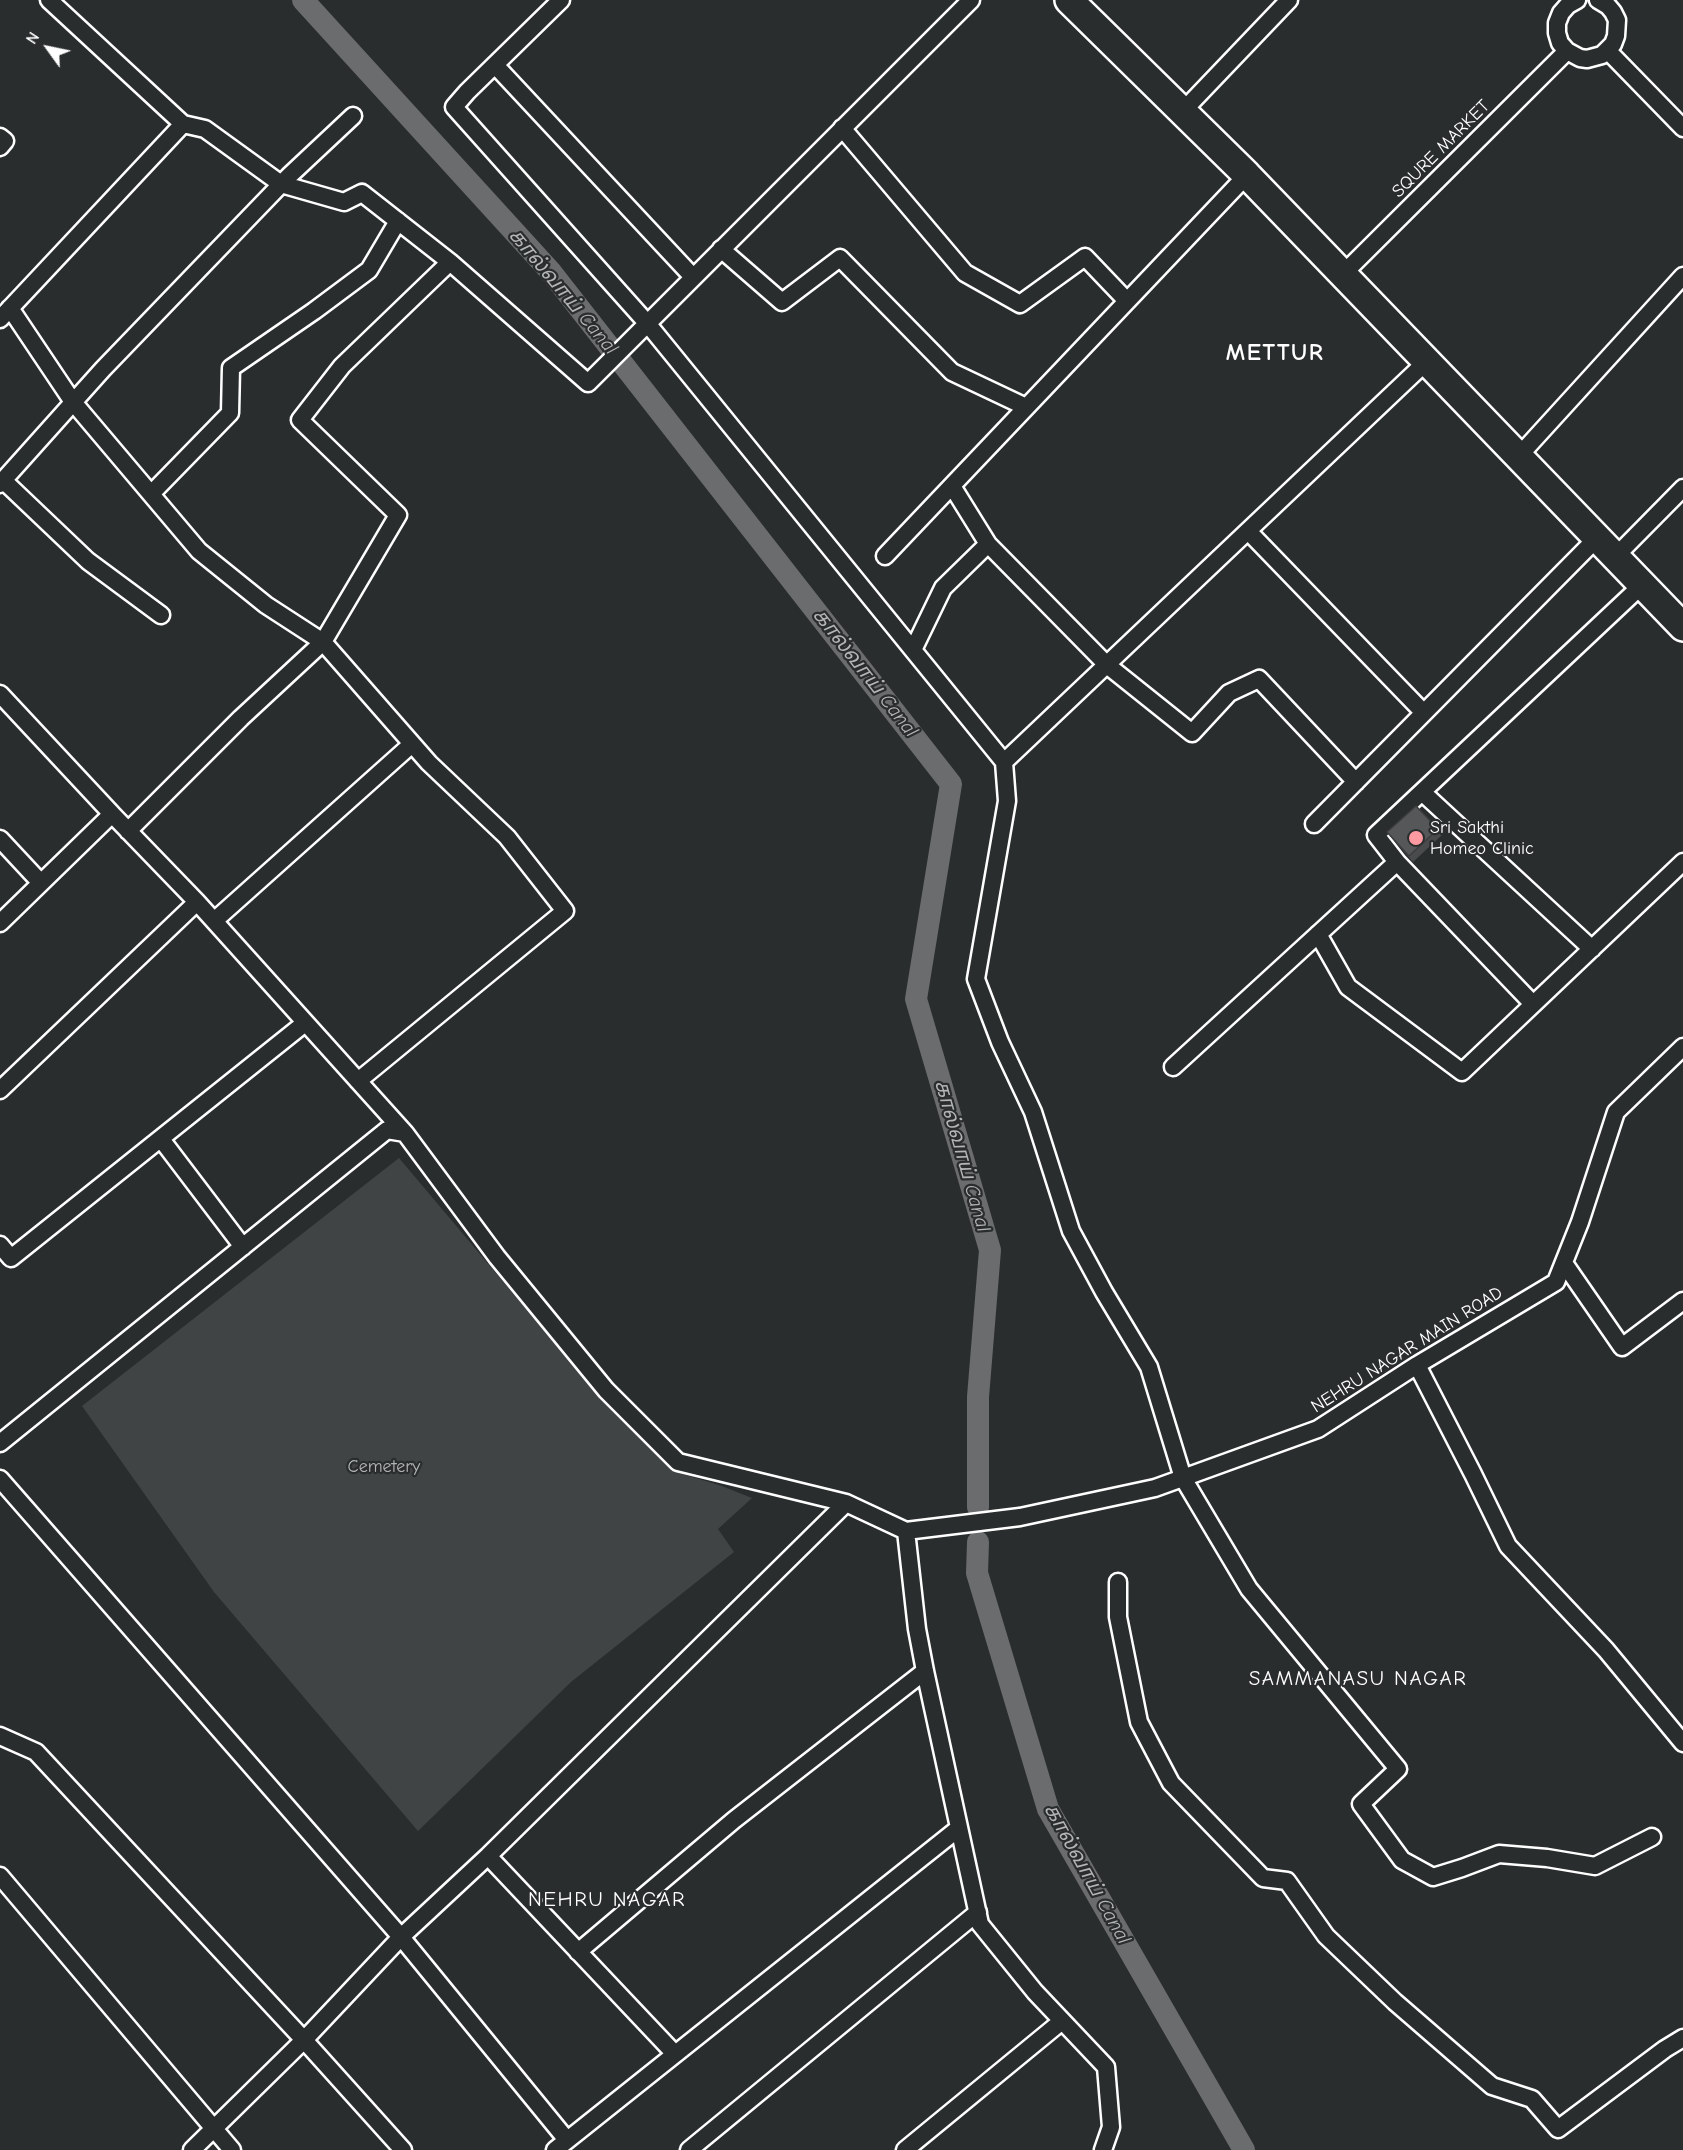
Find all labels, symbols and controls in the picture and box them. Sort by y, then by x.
north arrow [18,18,78,78]
text: N [23,29,43,47]
street label: SQURE MARKET [1388,96,1494,202]
water label: கால்வாய் Canal [503,224,623,360]
district label: METTUR [1226,339,1324,367]
water label: கால்வாய் Canal [807,604,923,742]
place label: Sri Sakthi Homeo Clinic [1430,817,1534,860]
marker: Sri Sakthi Homeo Clinic [1407,829,1425,847]
water label: கால்வாய் Canal [929,1077,995,1235]
street label: NEHRU NAGAR MAIN ROAD [1307,1282,1507,1418]
park label: Cemetery [348,1456,420,1478]
district label: SAMMANASU NAGAR [1249,1666,1467,1692]
water label: கால்வாய் Canal [1038,1800,1136,1948]
district label: NEHRU NAGAR [528,1887,686,1913]

